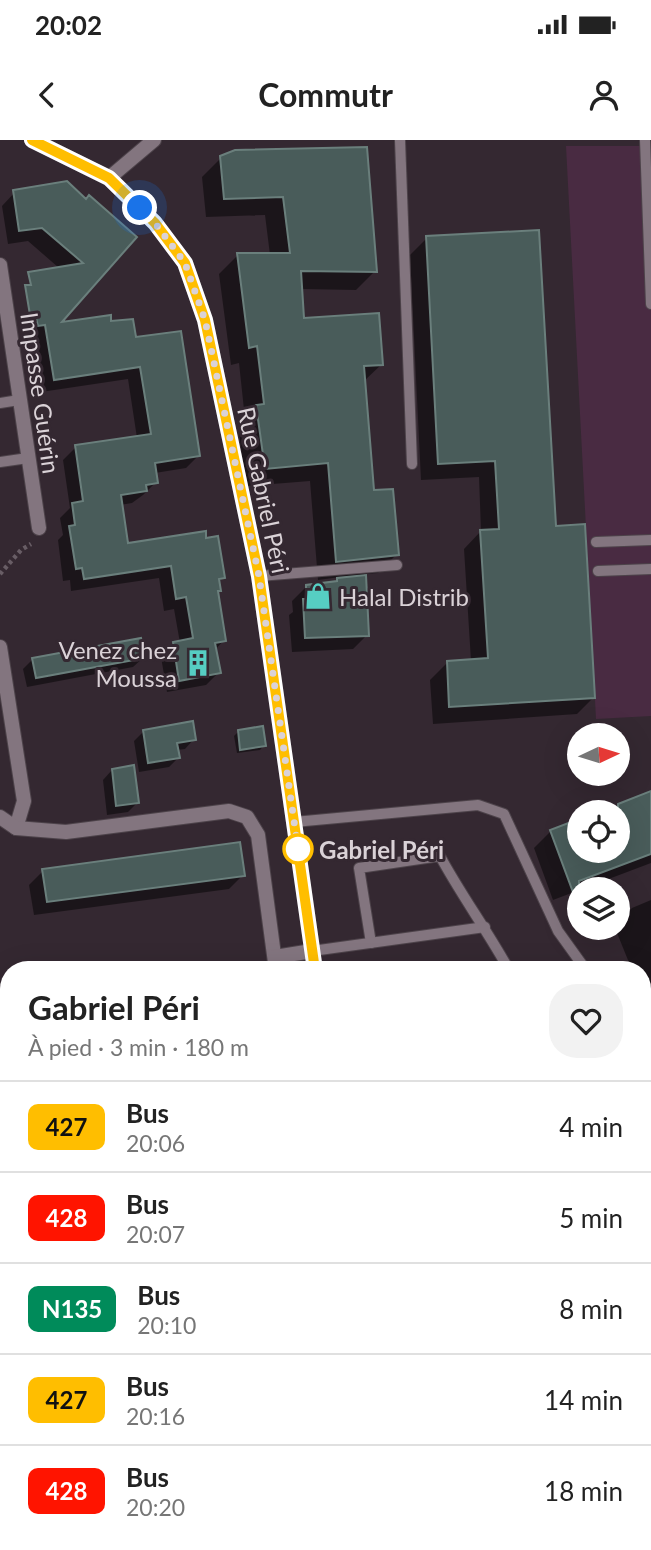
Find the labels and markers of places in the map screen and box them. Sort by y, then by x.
shop icon: Halal Distrib [303,581,333,611]
place label: Halal Distrib [339,582,469,611]
place label: Venez chez Moussa [58,635,177,692]
building icon: Venez chez Moussa [183,648,213,678]
marker: Gabriel Péri [283,834,313,864]
place label: Gabriel Péri [319,835,444,864]

